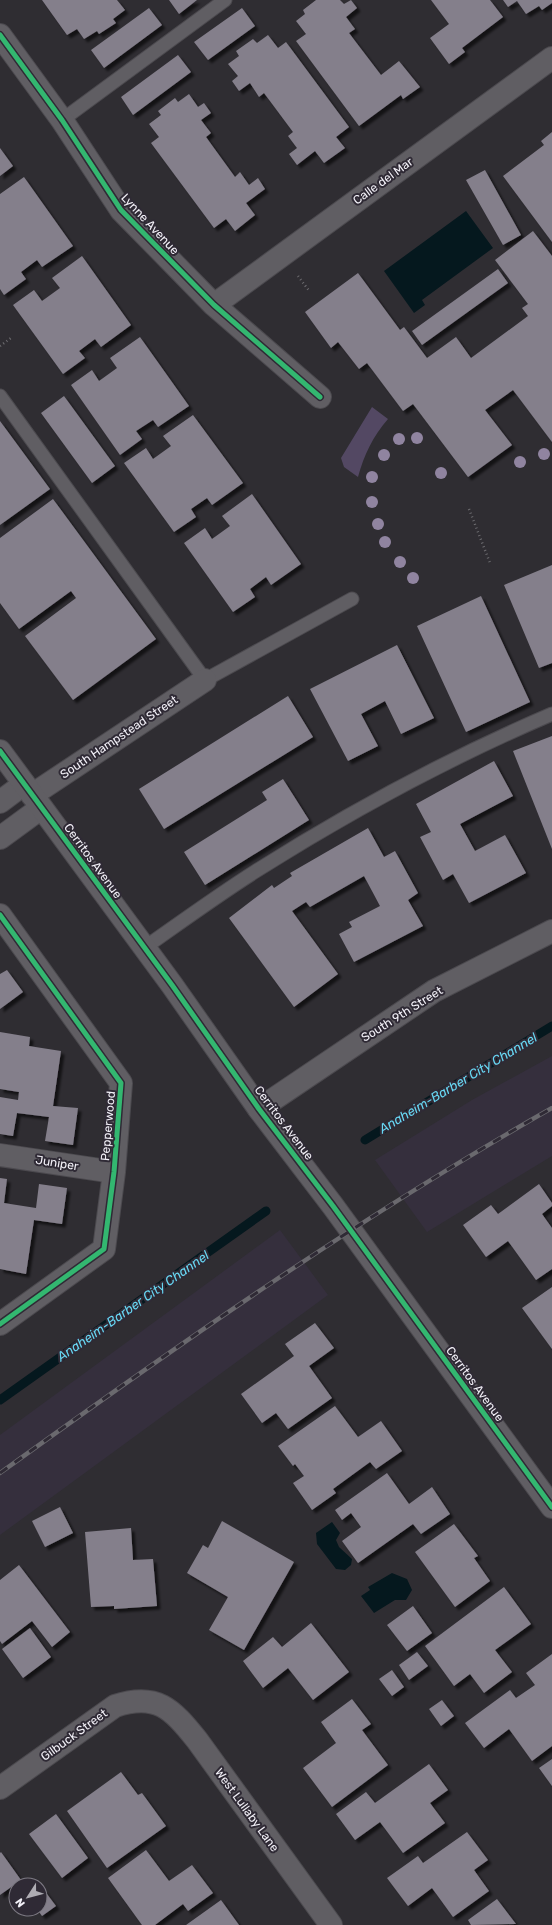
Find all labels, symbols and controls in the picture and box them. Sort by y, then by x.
street label: Calle del Mar [350,154,416,207]
street label: Lynne Avenue [118,191,182,258]
street label: South Hampstead Street [58,692,181,782]
street label: Cerritos Avenue [61,821,125,901]
street label: South 9th Street [359,983,446,1045]
water label: Anaheim-Barber City Channel [375,1029,541,1137]
street label: Cerritos Avenue [252,1083,317,1163]
street label: Pepperwood [98,1090,118,1162]
street label: Juniper [34,1153,80,1173]
water label: Anaheim-Barber City Channel [53,1247,212,1365]
street label: Cerritos Avenue [443,1344,507,1424]
street label: Gilbuck Street [38,1706,110,1764]
street label: West Lullaby Lane [212,1766,282,1855]
north arrow [8,1877,48,1917]
text: N [13,1895,28,1910]

